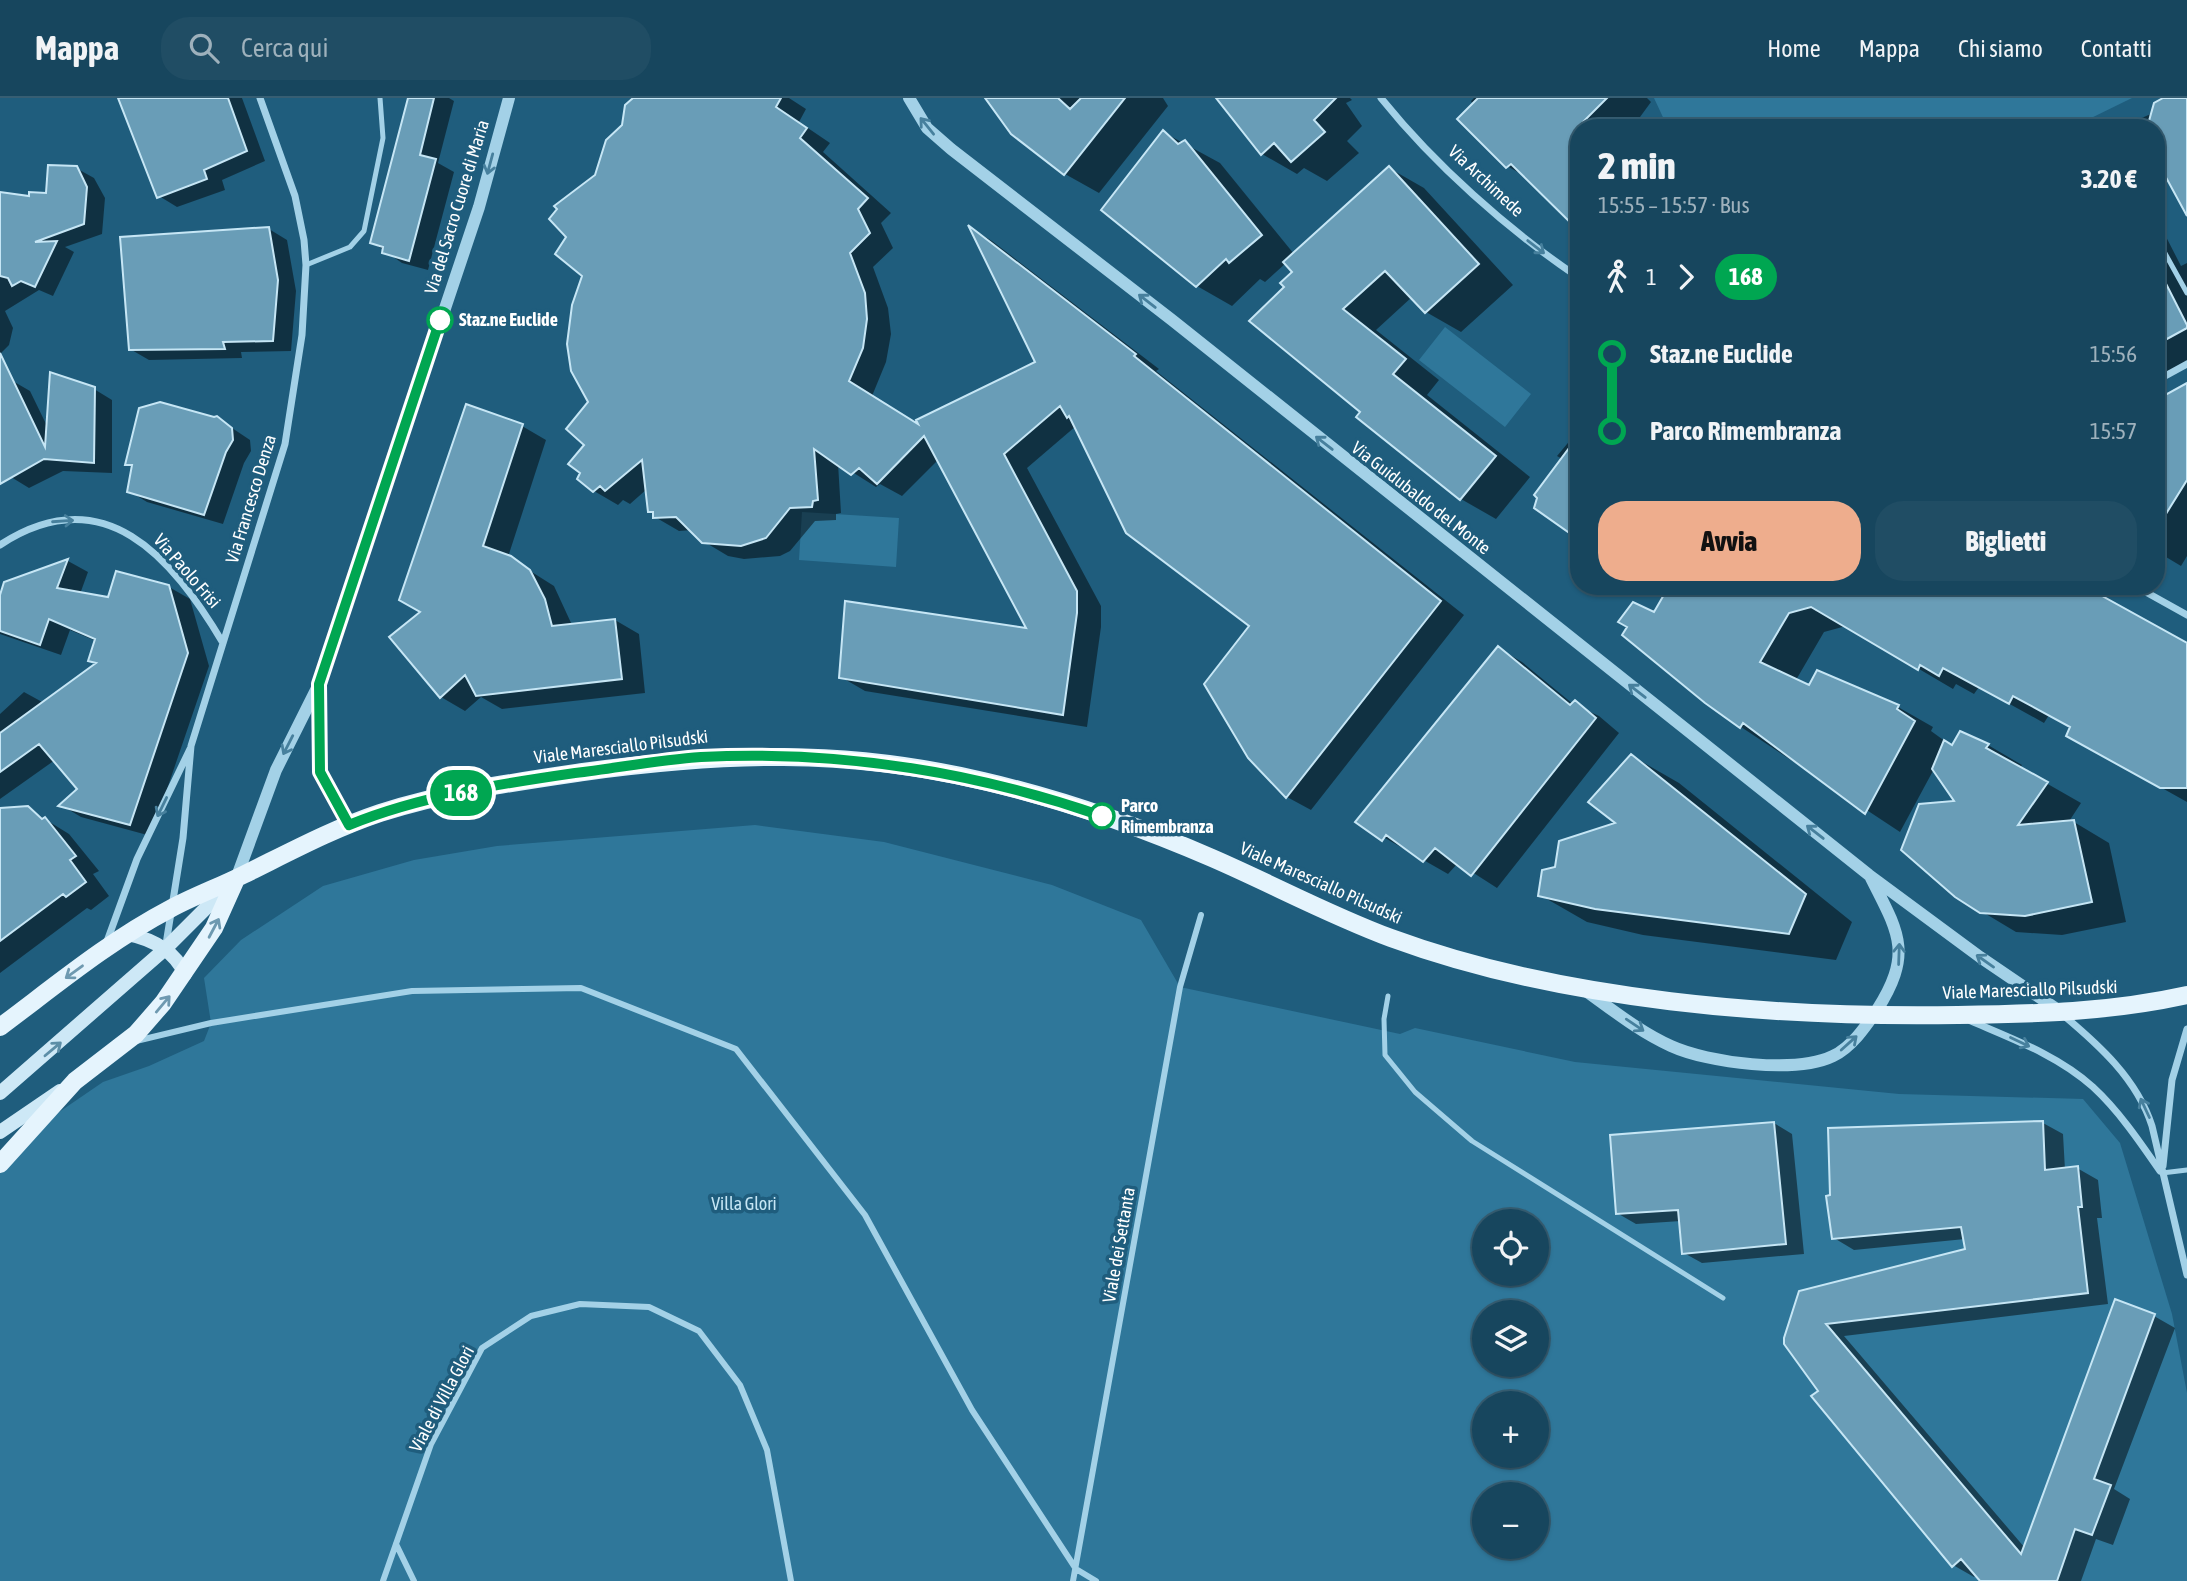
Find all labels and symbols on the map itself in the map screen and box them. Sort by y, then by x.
street label: Via del Sacro Cuore di Maria [420,117,493,297]
one-way arrow [920,117,935,135]
street label: Via Archimede [1444,140,1528,221]
one-way arrow [483,153,496,175]
one-way arrow [1527,239,1545,254]
one-way arrow [1138,293,1157,308]
marker: Staz.ne Euclide [427,307,453,333]
place label: Staz.ne Euclide [459,309,558,330]
street label: Via Francesco Denza [221,432,280,566]
one-way arrow [1315,436,1334,451]
street label: Via Guidubaldo del Monte [1348,437,1495,558]
one-way arrow [51,514,73,527]
street label: Via Paolo Frisi [149,529,225,612]
one-way arrow [1629,683,1647,698]
street label: Viale Maresciallo Pilsudski [533,725,709,768]
one-way arrow [281,734,295,755]
line badge: 168 [421,770,501,816]
place label: Parco Rimembranza [1121,795,1214,837]
one-way arrow [154,796,168,817]
marker: Parco Rimembranza [1089,803,1115,829]
one-way arrow [1807,824,1825,840]
street label: Viale Maresciallo Pilsudski [1237,837,1405,928]
one-way arrow [207,918,221,939]
one-way arrow [1893,943,1906,966]
one-way arrow [1976,954,1995,968]
one-way arrow [65,964,84,979]
street label: Viale Maresciallo Pilsudski [1942,976,2118,1003]
one-way arrow [155,995,170,1013]
one-way arrow [1625,1018,1644,1033]
one-way arrow [1840,1035,1858,1051]
one-way arrow [2009,1036,2030,1049]
one-way arrow [43,1042,61,1057]
one-way arrow [2138,1098,2151,1119]
street label: Viale dei Settanta [1098,1186,1139,1304]
park label: Villa Glori [711,1193,777,1214]
street label: Viale di Villa Glori [405,1342,478,1455]

